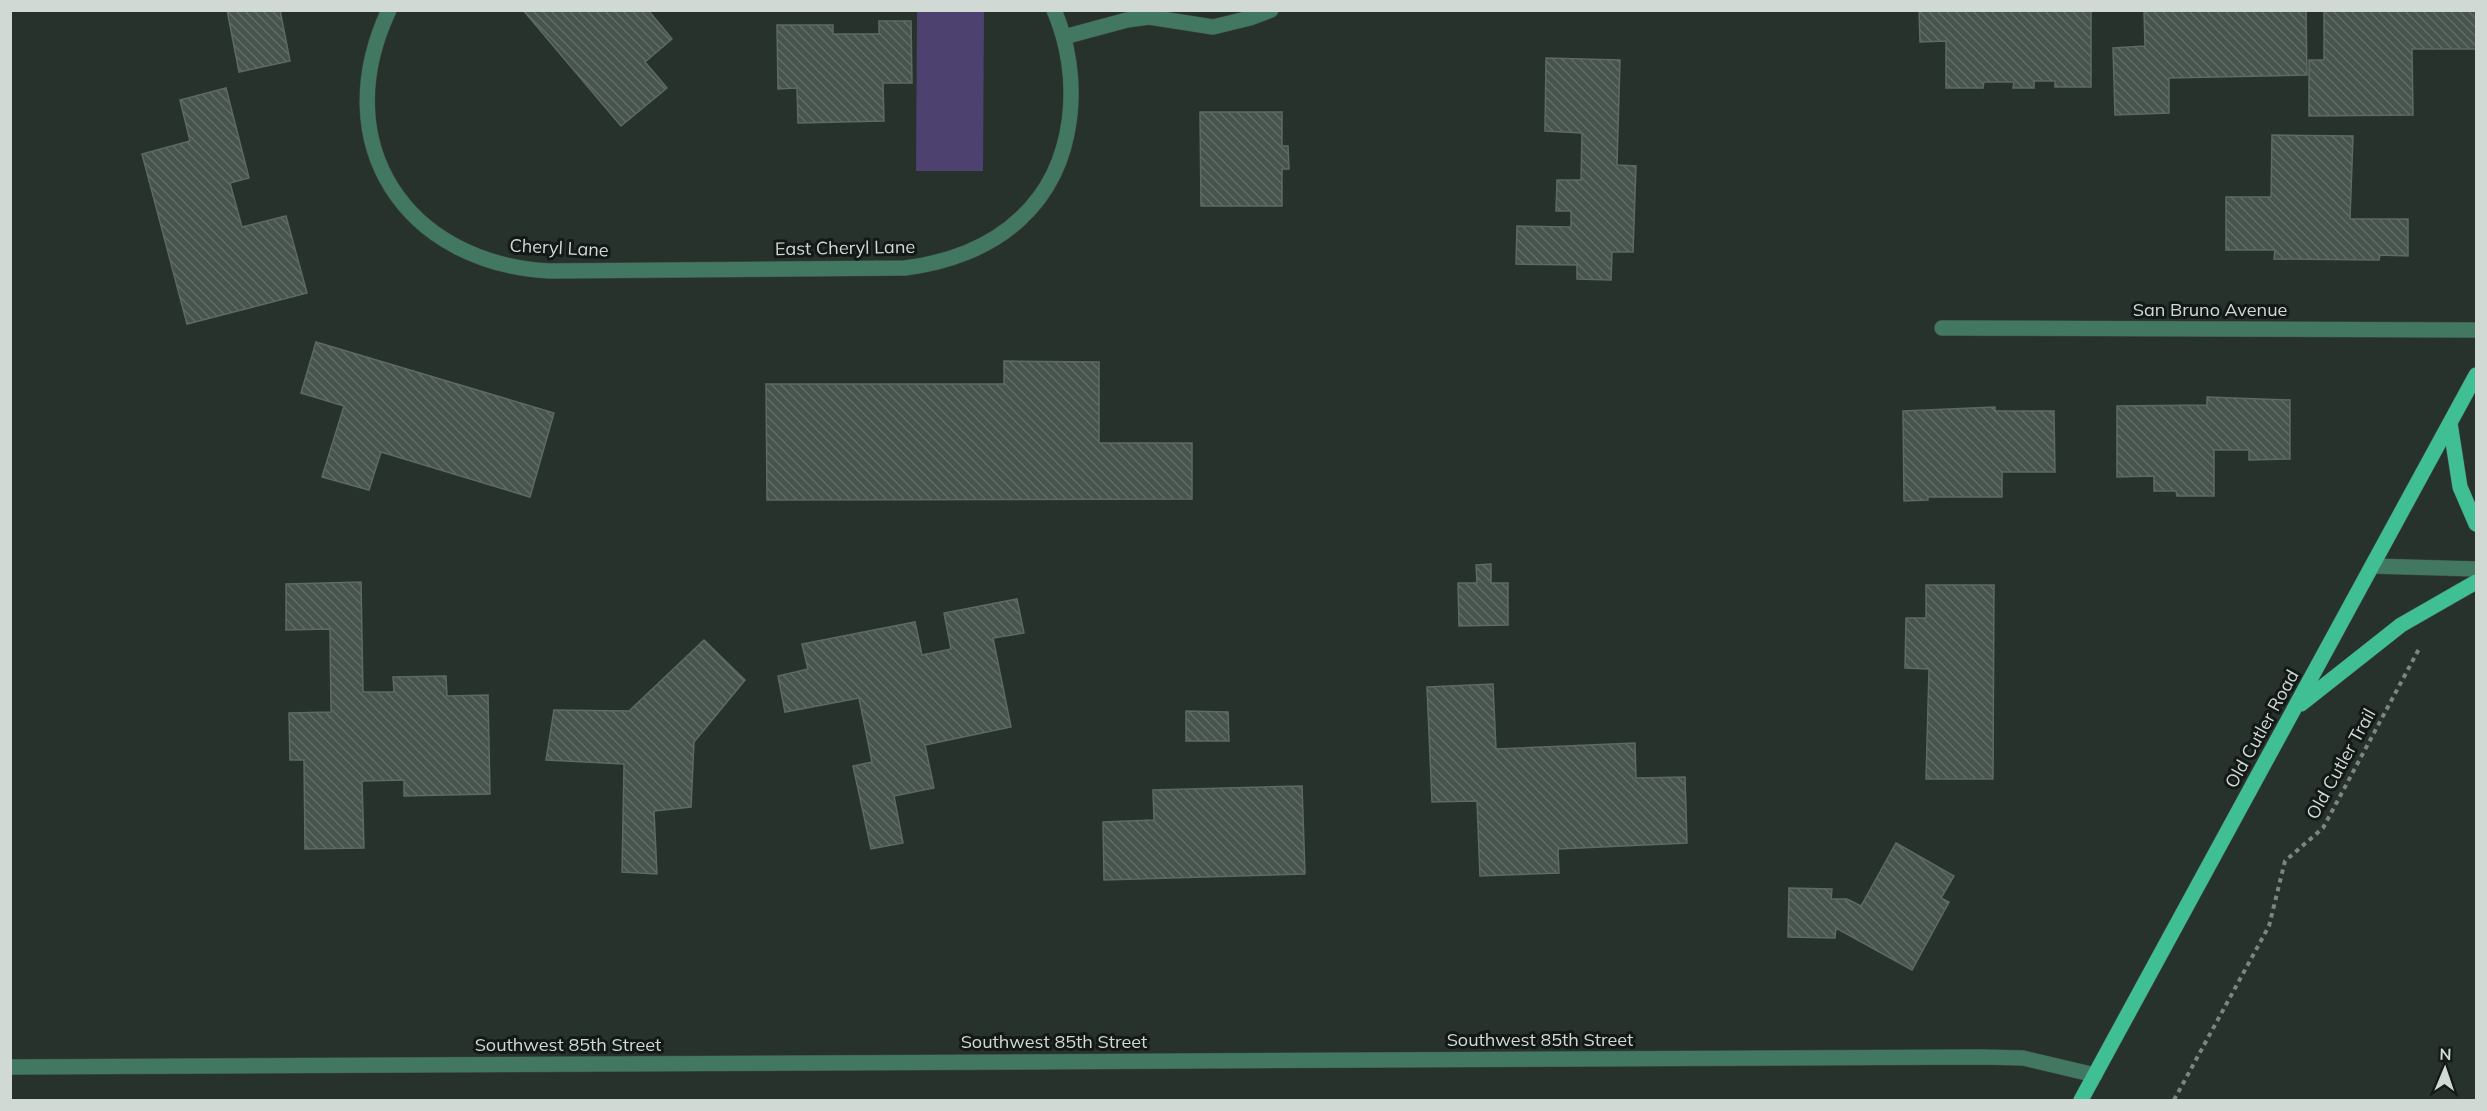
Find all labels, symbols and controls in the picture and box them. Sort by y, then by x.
street label: Cheryl Lane [509,233,609,262]
street label: East Cheryl Lane [775,235,915,260]
street label: San Bruno Avenue [2133,298,2287,321]
street label: Old Cutler Road [2220,665,2304,792]
street label: Old Cutler Trail [2301,704,2380,823]
street label: Southwest 85th Street [1447,1028,1633,1051]
street label: Southwest 85th Street [961,1030,1147,1053]
street label: Southwest 85th Street [475,1033,661,1056]
north arrow [2415,1039,2475,1099]
text: N [2439,1044,2452,1064]

